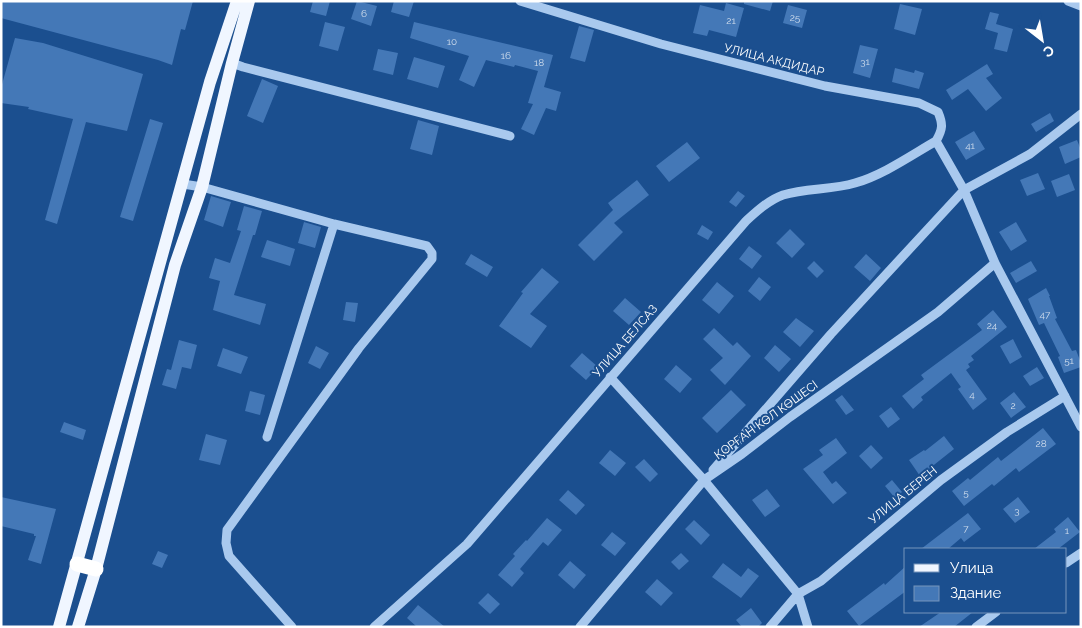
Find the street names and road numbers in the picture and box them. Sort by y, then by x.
street label: УЛИЦА АКДИДАР [722,41,826,79]
street label: УЛИЦА БЕЛСАЗ [590,302,661,380]
street label: ҚОРҒАН КӨЛ КӨШЕСІ [711,378,821,462]
street label: УЛИЦА БЕРЕН [866,463,940,527]

